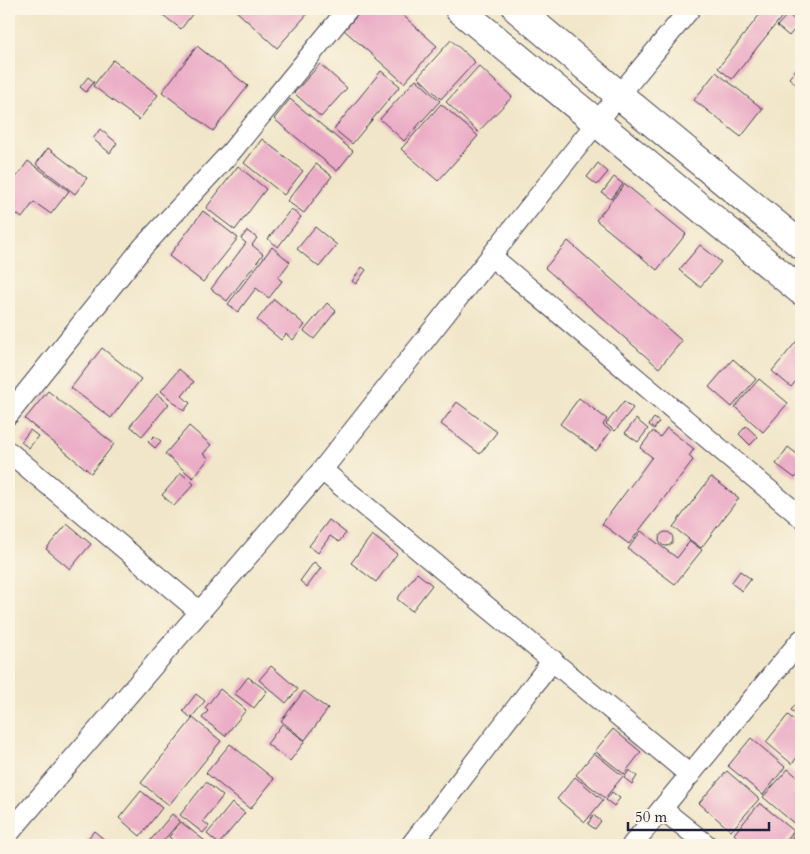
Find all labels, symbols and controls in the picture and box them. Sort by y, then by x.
scale bar [628,799,769,831]
text: 50 m [635,807,667,827]

